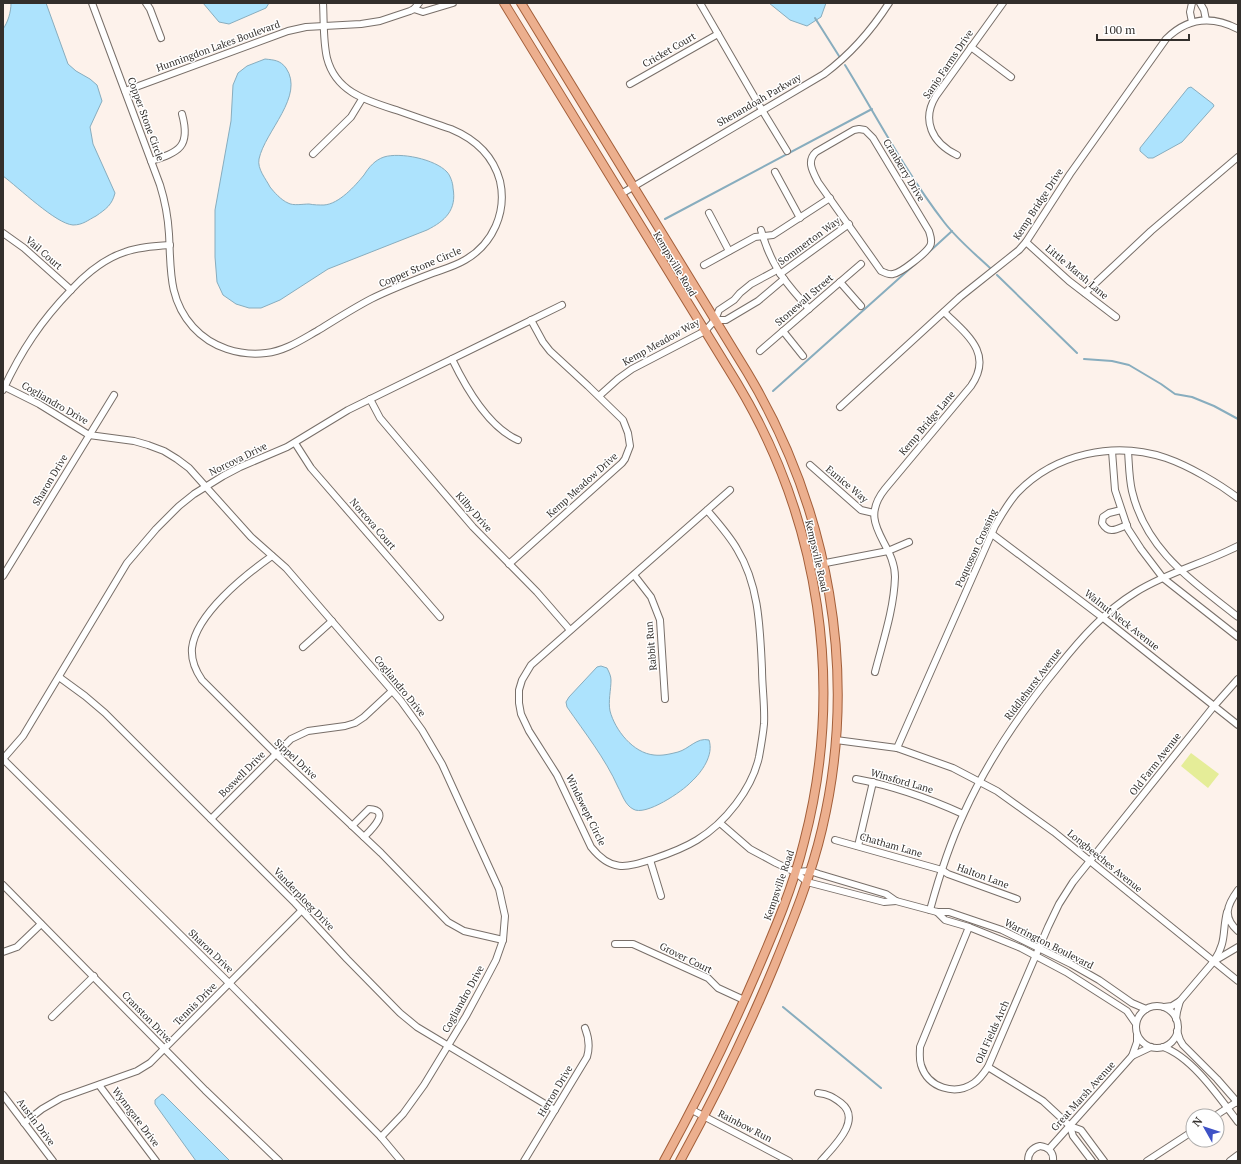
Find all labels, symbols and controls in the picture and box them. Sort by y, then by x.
scale bar [1097,16,1189,42]
street label: Hunningdon Lakes Boulevard [154,17,282,74]
text: 100 m [1103,22,1136,37]
street label: Sanjo Farms Drive [920,27,976,101]
street label: Cricket Court [640,29,698,70]
street label: Shenandoah Parkway [715,70,804,129]
street label: Copper Stone Circle [125,75,167,163]
street label: Cranberry Drive [880,136,928,204]
street label: Kemp Bridge Drive [1010,166,1066,242]
street label: Sommerton Way [775,214,843,268]
street label: Kempsville Road [651,229,700,299]
street label: Vail Court [23,233,65,273]
street label: Little Marsh Lane [1043,242,1111,302]
street label: Copper Stone Circle [377,244,463,290]
street label: Stonewall Street [772,271,836,329]
street label: Kemp Meadow Way [620,315,703,369]
street label: Cogliandro Drive [19,379,91,427]
street label: Kemp Bridge Lane [896,388,958,458]
street label: Norcova Drive [207,439,269,479]
street label: Kemp Meadow Drive [544,450,620,520]
street label: Sharon Drive [30,452,70,508]
street label: Eunice Way [823,463,872,506]
street label: Kilby Drive [453,489,495,535]
street label: Norcova Court [347,496,399,553]
street label: Poquoson Crossing [952,506,1000,589]
street label: Kempsville Road [802,519,832,594]
street label: Walnut Neck Avenue [1082,587,1162,653]
street label: Rabbit Run [642,621,660,671]
street label: Riddlehurst Avenue [1002,645,1064,723]
street label: Cogliandro Drive [371,653,429,719]
street label: Old Farm Avenue [1126,730,1184,798]
street label: Sippel Drive [272,736,320,782]
street label: Boswell Drive [216,748,268,800]
street label: Winsford Lane [869,766,935,796]
street label: Windswept Circle [563,772,609,848]
street label: Longbeeches Avenue [1065,827,1145,895]
street label: Chatham Lane [858,830,924,860]
street label: Kempsville Road [761,848,797,922]
street label: Halton Lane [955,861,1011,891]
street label: Vanderploeg Drive [271,865,337,933]
street label: Warrington Boulevard [1002,916,1096,972]
street label: Sharon Drive [186,926,236,976]
street label: Grover Court [657,940,715,977]
street label: Cogliandro Drive [439,963,487,1035]
street label: Tennis Drive [171,980,219,1028]
street label: Cranston Drive [119,988,175,1046]
street label: Old Fields Arch [972,998,1012,1066]
street label: Great Marsh Avenue [1048,1058,1118,1134]
street label: Herron Drive [535,1063,575,1119]
street label: Wynngate Drive [109,1085,163,1149]
street label: Austin Drive [14,1096,58,1148]
street label: Rainbow Run [716,1107,774,1145]
north arrow [1185,1108,1225,1148]
text: N [1189,1114,1206,1129]

